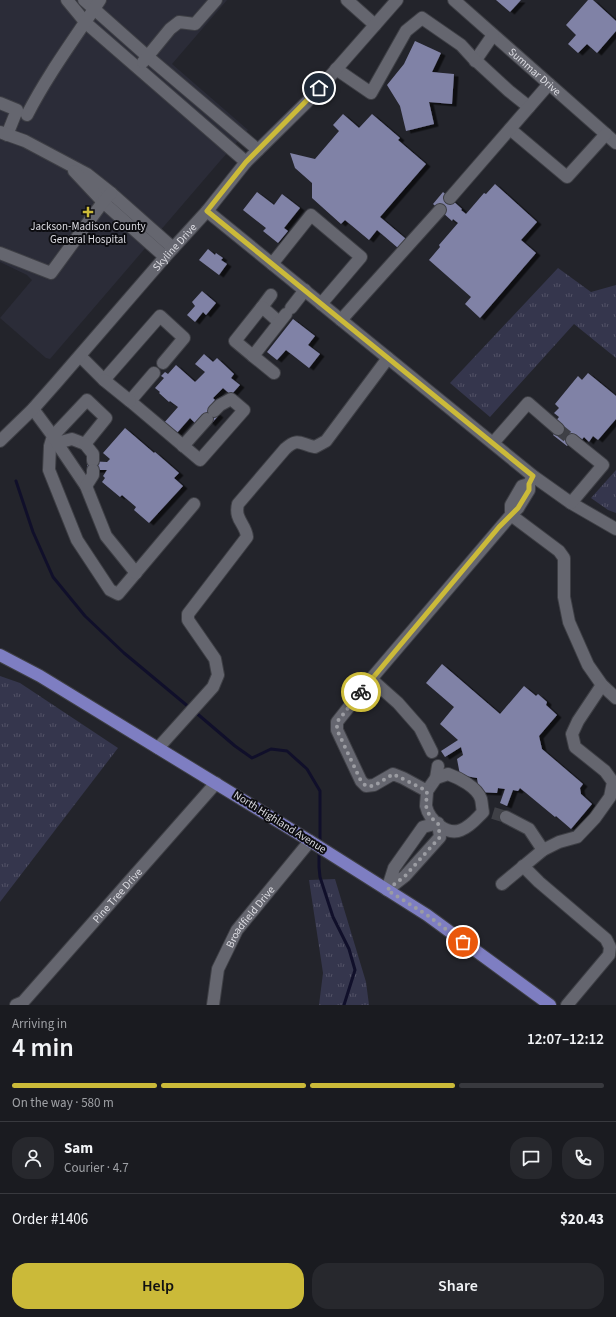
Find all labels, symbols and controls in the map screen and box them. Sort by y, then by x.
street label: Summar Drive [505,44,565,99]
pin [302,71,336,105]
icon: home [308,77,330,99]
marker: Jackson-Madison County General Hospital [82,206,94,218]
place label: Jackson-Madison County General Hospital [30,219,146,247]
street label: Skyline Drive [149,219,200,274]
courier [341,672,381,712]
icon: bike [350,681,372,703]
street label: North Highland Avenue [231,787,330,857]
street label: Pine Tree Drive [89,864,146,926]
street label: Broadfield Drive [222,882,278,950]
pin [446,925,480,959]
icon: bag [452,931,474,953]
text: Arriving in [12,1015,67,1033]
text: 4 min [12,1029,74,1066]
text: 12:07–12:12 [527,1029,604,1050]
text: On the way · 580 m [12,1094,114,1112]
button: person [12,1137,54,1179]
button: chat [510,1137,552,1179]
button: phone [562,1137,604,1179]
text: Sam [64,1138,93,1159]
text: Courier · 4.7 [64,1159,129,1177]
text: Order #1406 [12,1209,88,1230]
text: $20.43 [560,1209,604,1230]
button: Help [12,1263,304,1309]
button: Share [312,1263,604,1309]

